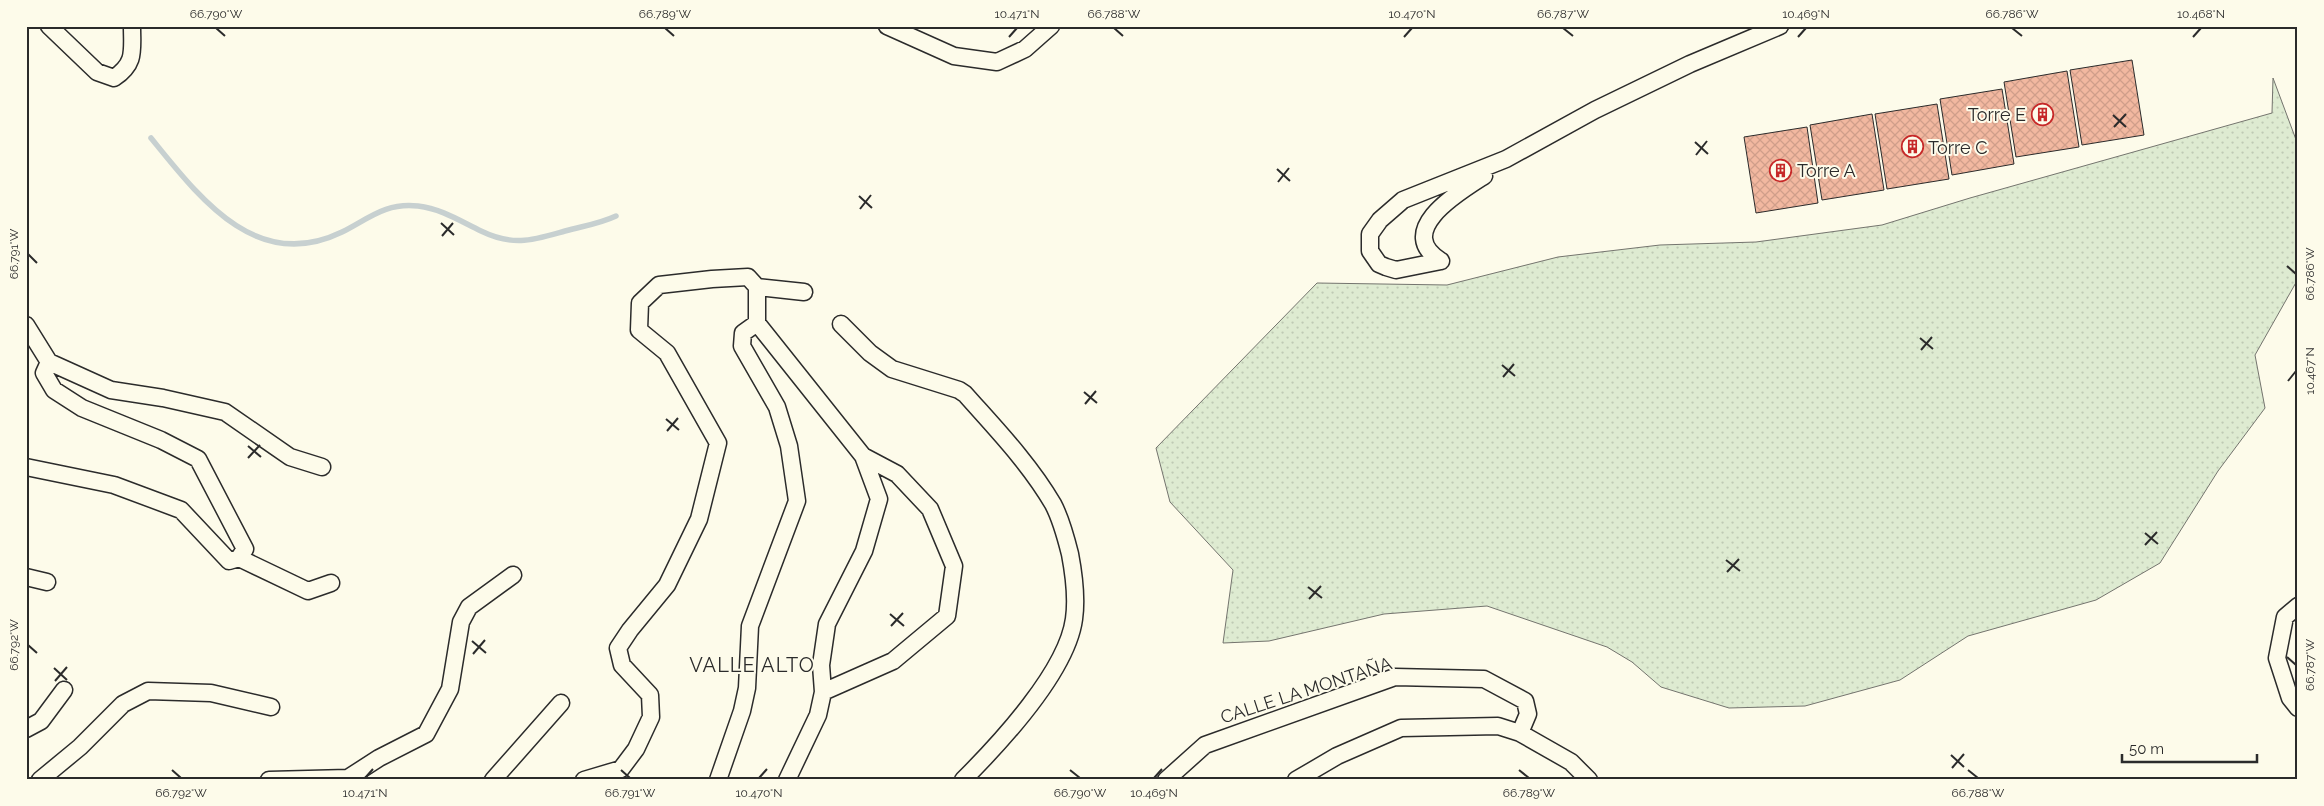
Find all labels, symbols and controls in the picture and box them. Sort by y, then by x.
text: 66.790°W [190,7,243,21]
text: 66.789°W [639,7,692,21]
text: 10.471°N [995,7,1040,21]
text: 66.788°W [1088,7,1141,21]
text: 10.470°N [1388,7,1436,21]
text: 66.787°W [1537,7,1590,21]
text: 10.469°N [1782,7,1830,21]
text: 66.786°W [1986,7,2039,21]
text: 10.468°N [2177,7,2225,21]
building icon: Torre E [2030,102,2054,126]
place label: Torre E [1968,104,2026,125]
building icon: Torre C [1900,135,1924,159]
place label: Torre C [1928,137,1988,158]
building icon: Torre A [1769,158,1793,182]
place label: Torre A [1797,160,1856,181]
text: 66.791°W [7,228,21,279]
text: 66.786°W [2303,247,2317,300]
text: 10.467°N [2303,347,2317,395]
text: 66.792°W [7,619,21,671]
text: 66.787°W [2303,638,2317,691]
street label: CALLE LA MONTAÑA [1218,652,1394,728]
district label: VALLE ALTO [689,653,815,677]
scale bar [2122,731,2256,763]
text: 50 m [2129,740,2164,758]
text: 66.792°W [155,786,207,800]
text: 10.471°N [343,786,388,800]
text: 66.791°W [605,786,656,800]
text: 10.470°N [735,786,783,800]
text: 66.790°W [1054,786,1107,800]
text: 10.469°N [1130,786,1178,800]
text: 66.789°W [1503,786,1556,800]
text: 66.788°W [1952,786,2005,800]

